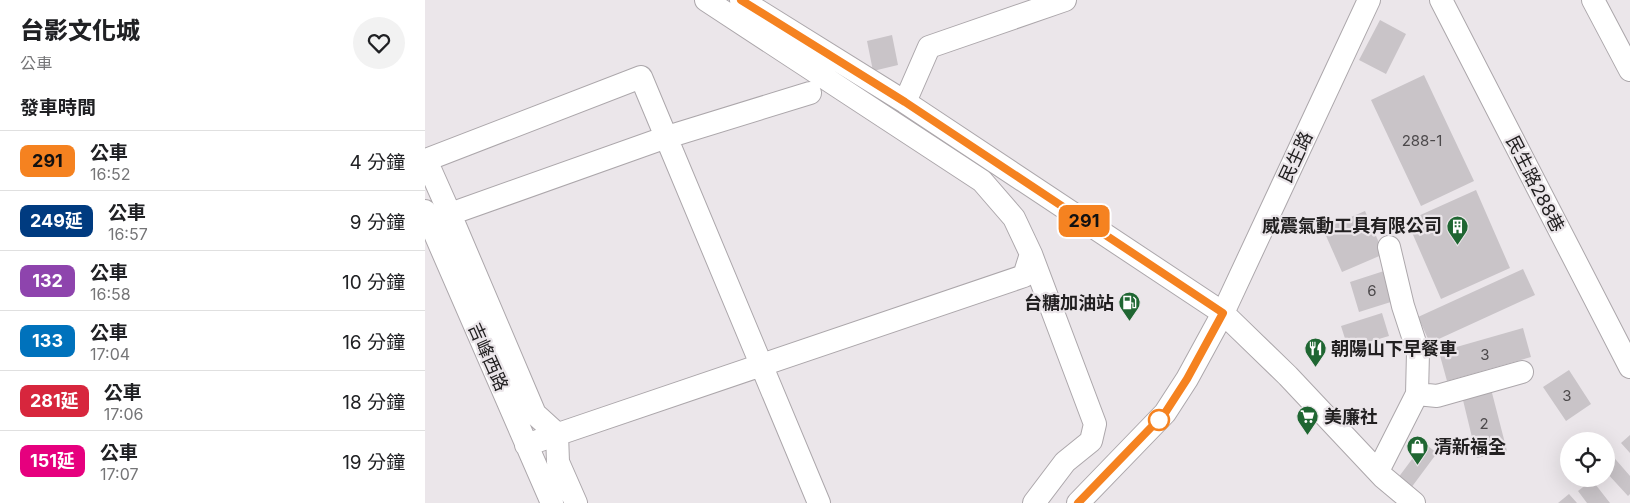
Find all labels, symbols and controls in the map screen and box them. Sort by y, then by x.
text: 台影文化城 [20,16,140,45]
button: heart [353,17,405,69]
text: 公車 [20,53,52,73]
text: 發車時間 [20,96,96,119]
street label: 民生路 [1275,128,1316,186]
house number: 288-1 [1402,131,1442,150]
street label: 民生路288巷 [1502,132,1569,235]
text: 公車 [90,141,128,164]
text: 291 [32,150,63,171]
text: 4 分鐘 [349,151,405,174]
text: 16:52 [90,164,131,184]
text: 公車 [108,201,146,224]
line badge: 291 [1055,205,1113,237]
text: 249延 [30,210,83,231]
text: 291 [1069,210,1099,231]
text: 9 分鐘 [350,211,405,234]
building icon: 威震氣動工具有限公司 [1446,214,1470,245]
place label: 威震氣動工具有限公司 [1262,215,1442,236]
text: 16:57 [108,224,148,244]
text: 公車 [90,261,128,284]
text: 132 [32,270,63,291]
text: 10 分鐘 [342,271,405,294]
house number: 6 [1367,281,1377,300]
text: 16:58 [90,284,131,304]
fuel station icon: 台糖加油站 [1118,291,1142,322]
place label: 台糖加油站 [1024,292,1114,313]
street label: 吉峰西路 [464,320,513,394]
text: 公車 [90,321,128,344]
text: 133 [32,330,63,351]
text: 16 分鐘 [342,331,405,354]
restaurant icon: 朝陽山下早餐車 [1303,337,1327,368]
place label: 朝陽山下早餐車 [1331,338,1457,359]
text: 17:04 [90,344,130,364]
house number: 3 [1480,345,1490,364]
text: 公車 [104,381,142,404]
house number: 3 [1562,386,1572,405]
text: 281延 [30,390,79,411]
text: 18 分鐘 [342,391,405,414]
text: 17:06 [104,404,143,424]
supermarket icon: 美廉社 [1296,405,1320,436]
place label: 美廉社 [1324,406,1378,427]
unlabelled marker [1148,409,1170,431]
house number: 2 [1479,414,1489,433]
map controls [1560,432,1615,487]
button: locate [1560,432,1615,487]
shop icon: 清新福全 [1406,435,1430,466]
place label: 清新福全 [1434,436,1506,457]
text: 公車 [100,441,138,464]
text: 151延 [30,450,75,471]
text: 19 分鐘 [342,451,405,474]
text: 17:07 [100,464,139,484]

